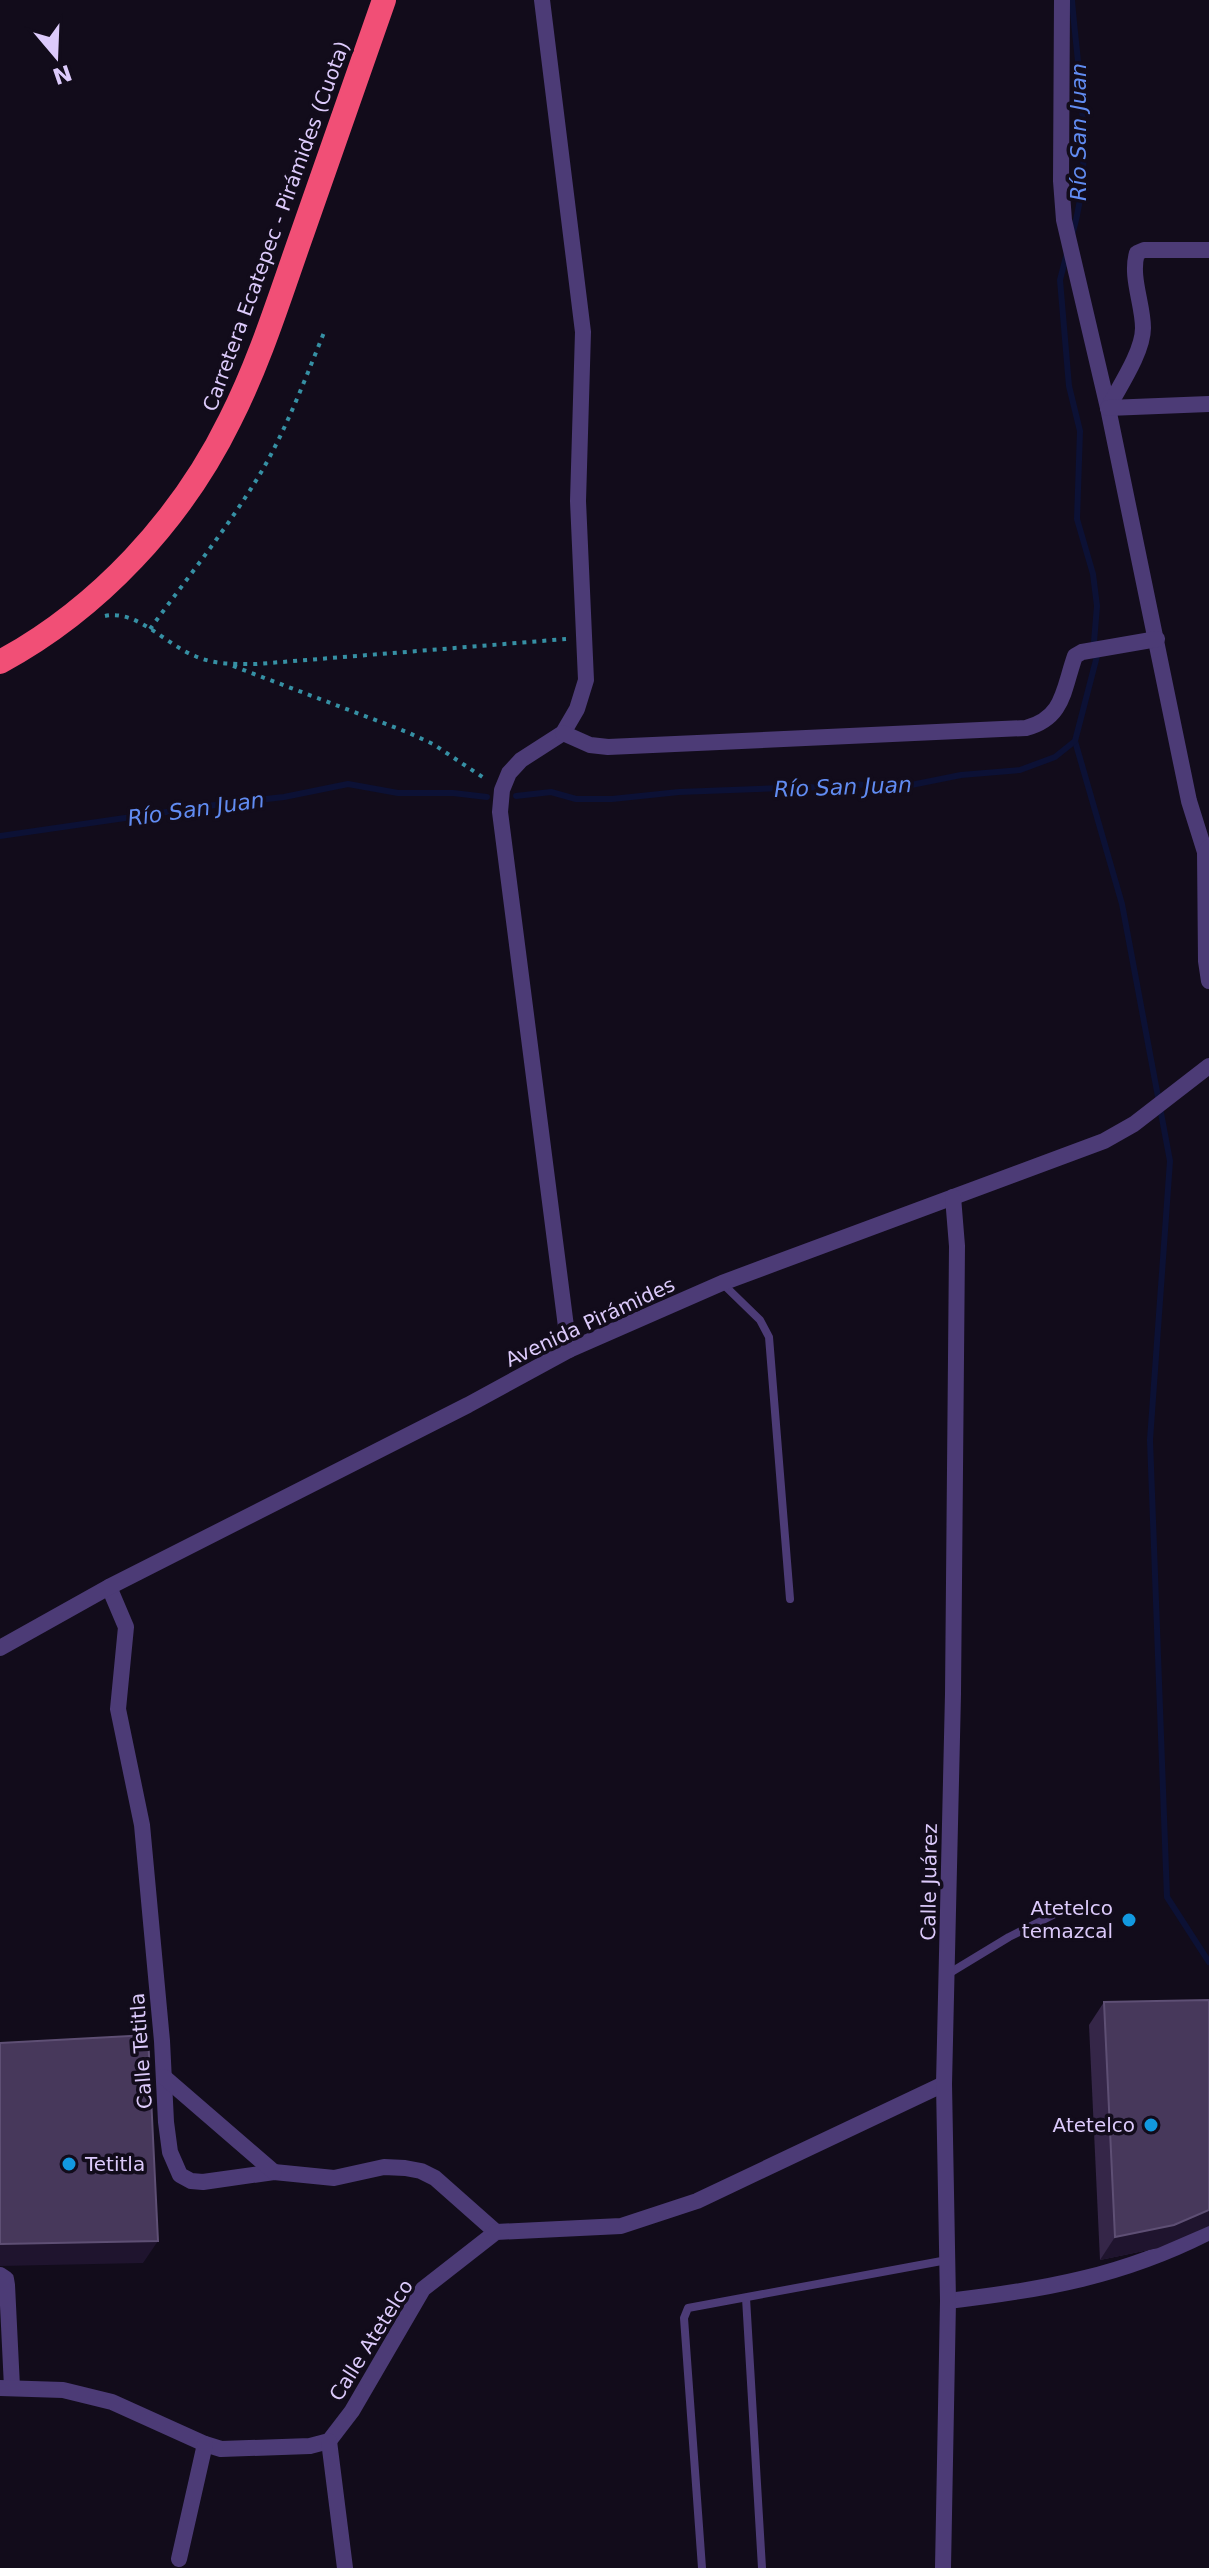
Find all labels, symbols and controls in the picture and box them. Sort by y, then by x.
north arrow [16,16,96,96]
street label: Carretera Ecatepec - Pirámides (Cuota) [198,38,354,414]
text: N [50,60,75,89]
water label: Río San Juan [1066,63,1091,201]
water label: Río San Juan [774,772,912,802]
water label: Río San Juan [126,787,266,831]
street label: Avenida Pirámides [501,1272,679,1372]
street label: Calle Juárez [916,1823,942,1941]
place label: Atetelco temazcal [1022,1896,1113,1943]
marker: Atetelco temazcal [1120,1911,1138,1929]
street label: Calle Tetitla [125,1992,157,2110]
place label: Atetelco [1053,2113,1135,2137]
marker: Atetelco [1142,2116,1160,2134]
place label: Tetitla [84,2152,145,2176]
marker: Tetitla [60,2155,78,2173]
street label: Calle Atetelco [324,2275,418,2405]

